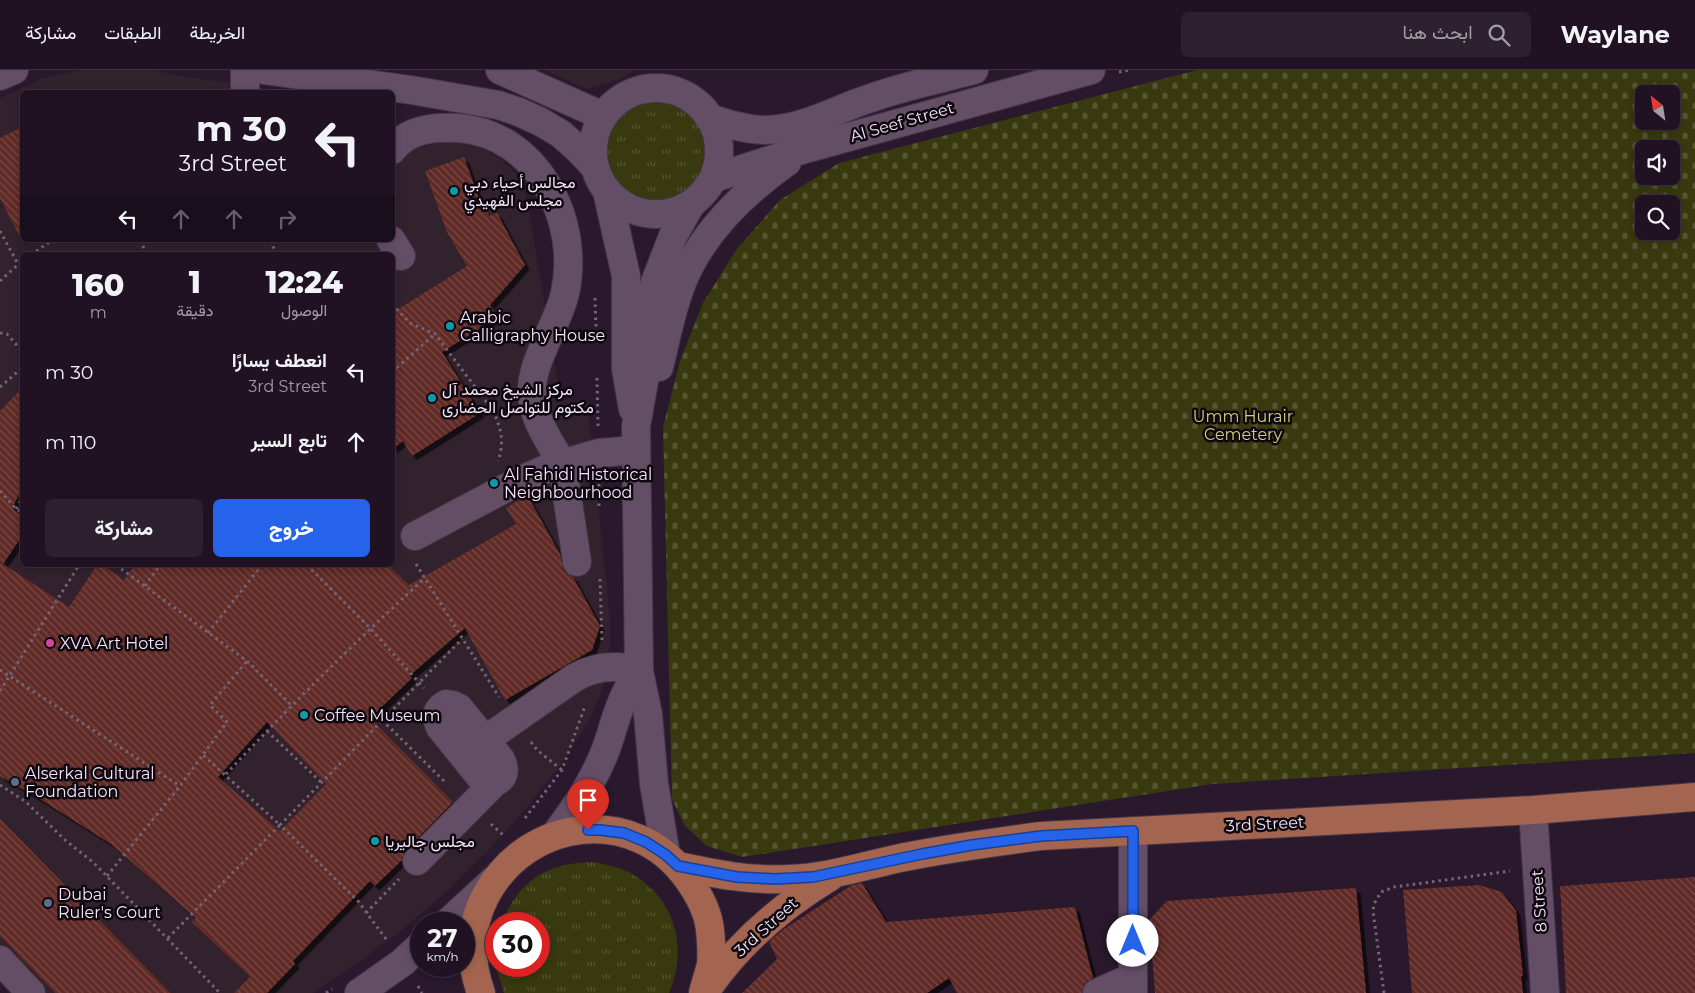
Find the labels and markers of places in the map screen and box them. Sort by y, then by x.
place label: مجالس أحياء دبي مجلس الفهيدي [464,173,576,214]
marker: مجالس أحياء دبي مجلس الفهيدي [448,185,460,197]
place label: Arabic Calligraphy House [460,308,605,345]
marker: Arabic Calligraphy House [444,320,456,332]
place label: مركز الشيخ محمد آل مكتوم للتواصل الحضارى [442,380,594,418]
marker: مركز الشيخ محمد آل مكتوم للتواصل الحضارى [426,392,438,404]
place label: Al Fahidi Historical Neighbourhood [504,465,652,502]
marker: Al Fahidi Historical Neighbourhood [488,477,500,489]
place label: XVA Art Hotel [60,634,168,653]
marker: XVA Art Hotel [44,637,56,649]
place label: Coffee Museum [314,706,441,725]
marker: Coffee Museum [298,709,310,721]
place label: Alserkal Cultural Foundation [25,764,155,801]
marker: Alserkal Cultural Foundation [9,776,21,788]
pin [567,779,609,830]
place label: مجلس جاليريا [385,832,475,852]
marker: مجلس جاليريا [369,835,381,847]
place label: Dubai Ruler's Court [58,885,161,922]
marker: Dubai Ruler's Court [42,897,54,909]

